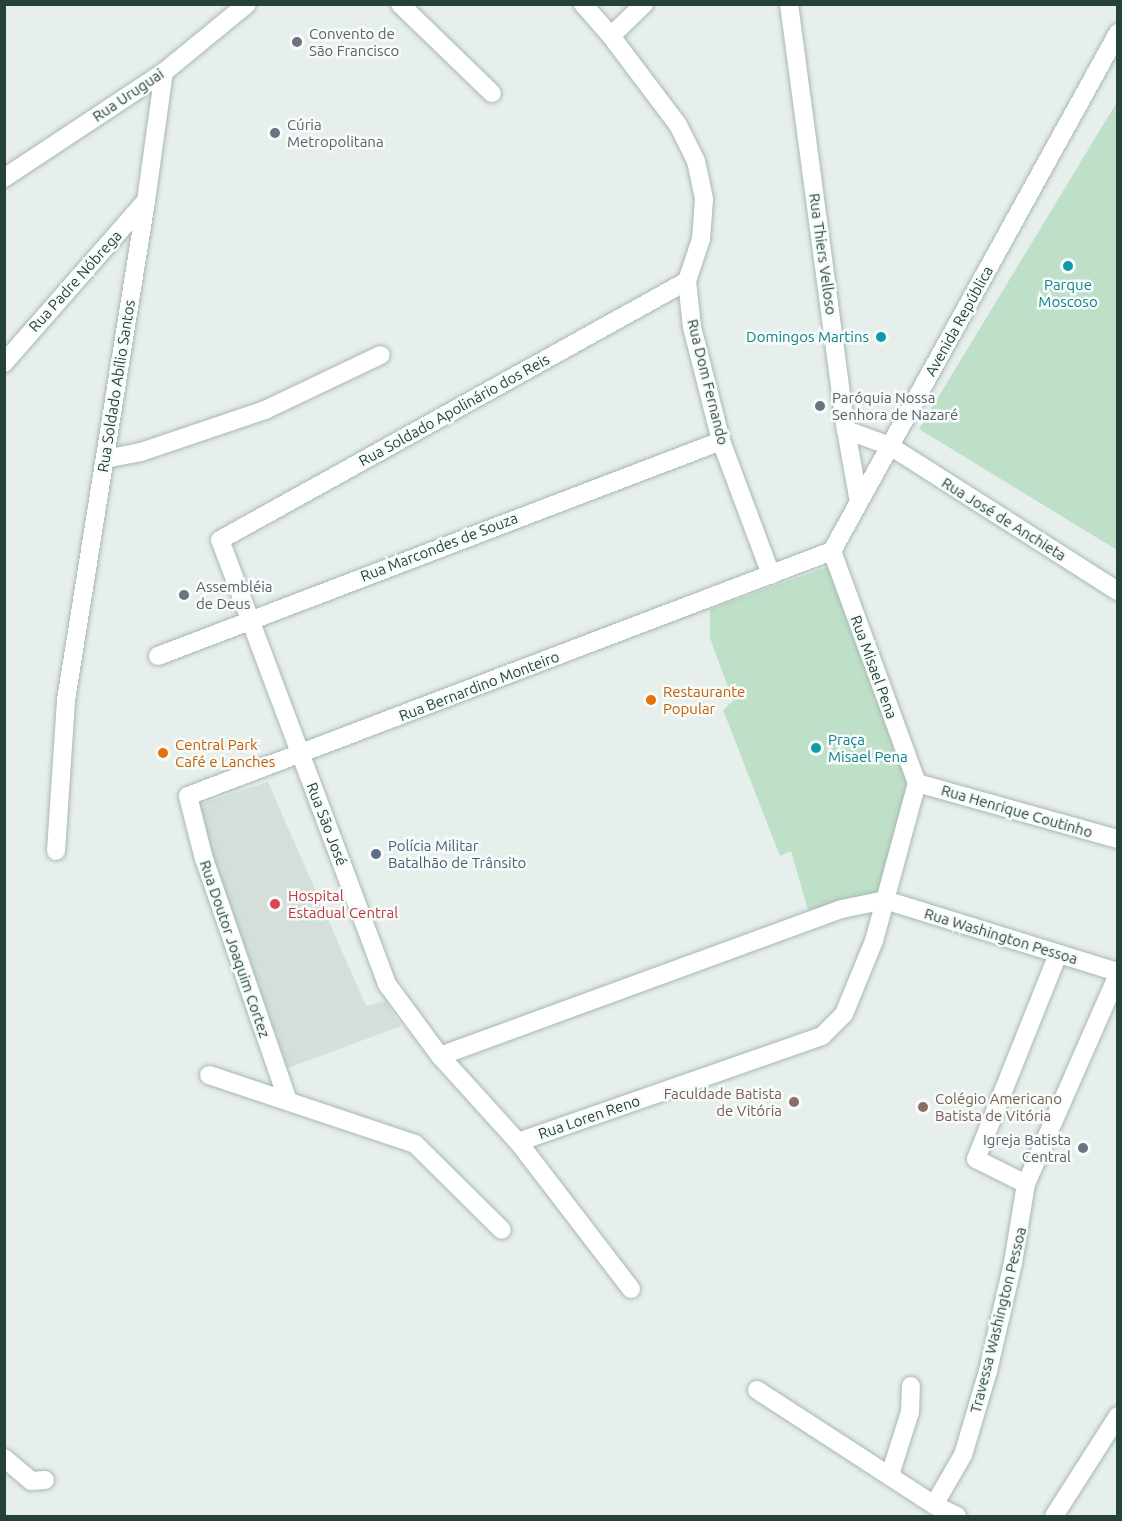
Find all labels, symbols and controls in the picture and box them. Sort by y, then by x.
place label: Convento de São Francisco [309,24,399,59]
marker: Convento de São Francisco [290,35,304,49]
street label: Rua Uruguai [89,65,167,125]
place label: Cúria Metropolitana [287,115,384,150]
marker: Cúria Metropolitana [268,126,282,140]
street label: Rua Thiers Velloso [806,192,840,316]
street label: Rua Padre Nóbrega [25,227,125,335]
marker: Parque Moscoso [1061,259,1075,273]
street label: Avenida República [921,263,997,379]
place label: Parque Moscoso [1038,275,1098,310]
street label: Rua Soldado Abílio Santos [93,298,139,474]
street label: Rua Dom Fernando [684,317,732,447]
place label: Domingos Martins [746,328,869,346]
marker: Domingos Martins [874,330,888,344]
street label: Rua Soldado Apolinário dos Reis [356,350,552,470]
place label: Paróquia Nossa Senhora de Nazaré [832,388,958,423]
marker: Paróquia Nossa Senhora de Nazaré [813,399,827,413]
street label: Rua José de Anchieta [938,473,1070,565]
street label: Rua Marcondes de Souza [358,509,520,585]
place label: Assembléia de Deus [196,577,273,612]
marker: Assembléia de Deus [177,588,191,602]
street label: Rua Misael Pena [847,613,901,721]
street label: Rua Bernardino Monteiro [396,647,562,725]
place label: Restaurante Popular [663,682,745,717]
marker: Restaurante Popular [644,693,658,707]
place label: Praça Misael Pena [828,730,908,765]
place label: Central Park Café e Lanches [175,735,275,770]
marker: Praça Misael Pena [809,741,823,755]
marker: Central Park Café e Lanches [156,746,170,760]
street label: Rua São José [303,780,351,868]
street label: Rua Henrique Coutinho [939,781,1095,841]
place label: Polícia Militar Batalhão de Trânsito [388,836,526,871]
marker: Polícia Militar Batalhão de Trânsito [369,847,383,861]
street label: Rua Doutor Joaquim Cortez [196,858,274,1040]
place label: Hospital Estadual Central [288,886,398,921]
marker: Hospital Estadual Central [266,895,284,913]
street label: Rua Washington Pessoa [922,904,1080,968]
place label: Faculdade Batista de Vitória [664,1084,782,1119]
place label: Colégio Americano Batista de Vitória [935,1089,1062,1124]
street label: Rua Loren Reno [536,1091,642,1143]
marker: Faculdade Batista de Vitória [787,1095,801,1109]
marker: Colégio Americano Batista de Vitória [916,1100,930,1114]
place label: Igreja Batista Central [983,1130,1071,1165]
marker: Igreja Batista Central [1076,1141,1090,1155]
street label: Travessa Washington Pessoa [966,1225,1030,1415]

